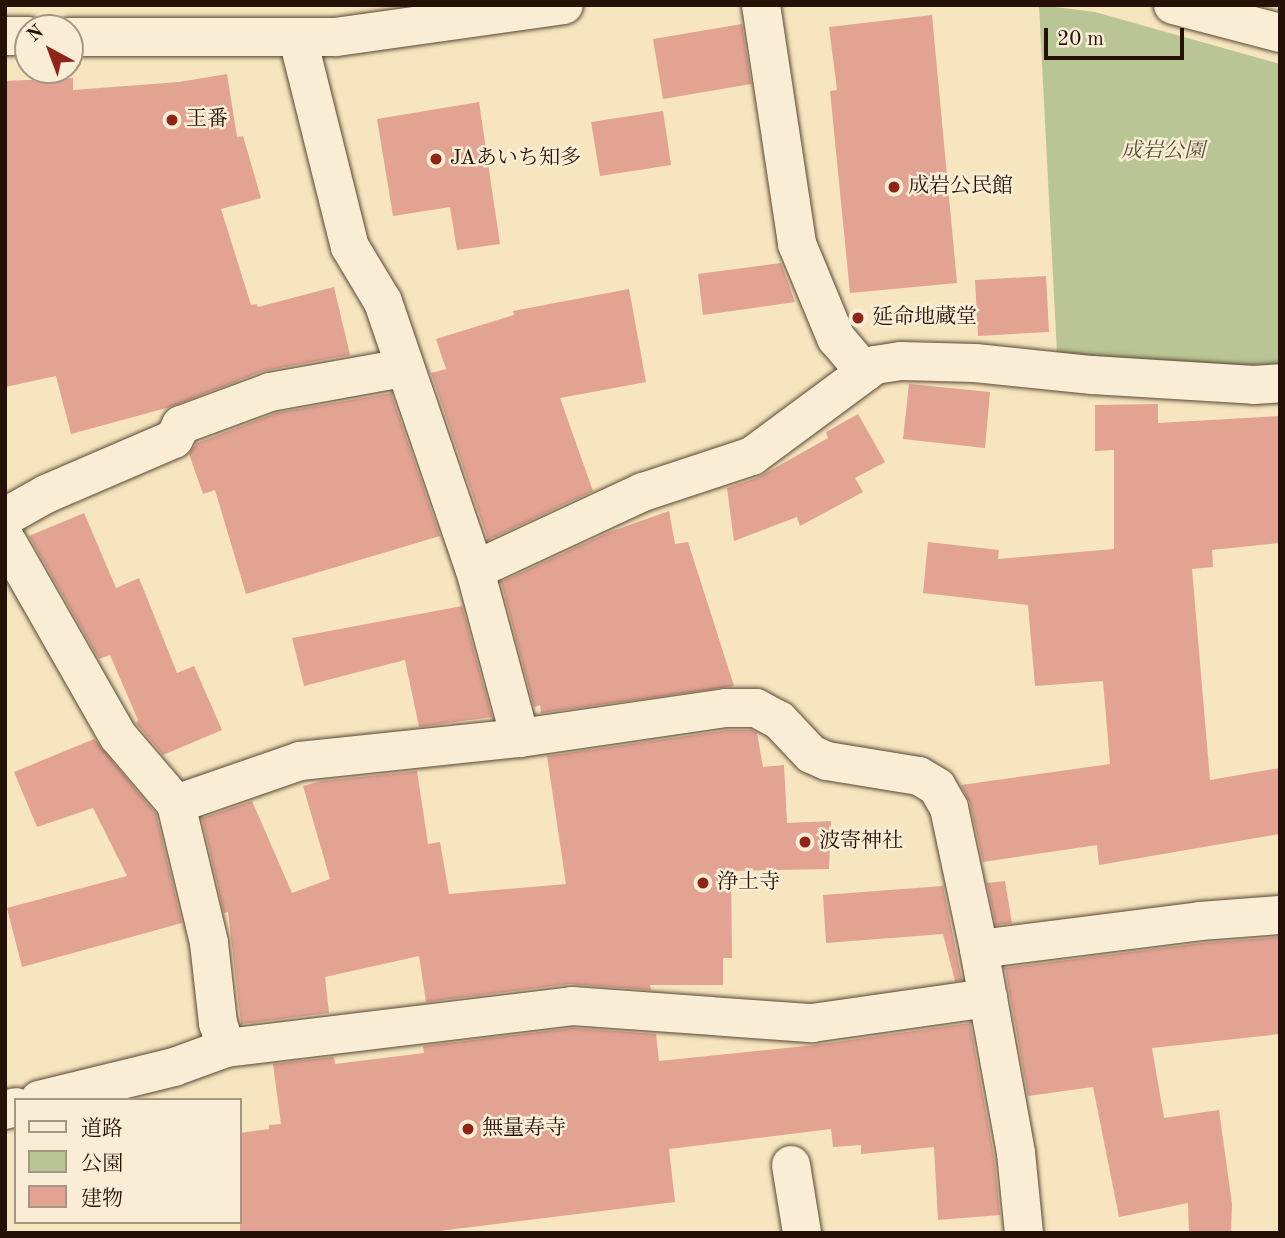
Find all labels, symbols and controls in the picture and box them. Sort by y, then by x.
north arrow [14,14,84,84]
scale bar [1047,14,1187,58]
text: N [24,22,48,46]
text: 20 m [1057,29,1104,50]
place label: 王番 [186,107,228,133]
marker: 王番 [164,112,180,128]
park label: 成岩公園 [1121,139,1205,165]
place label: JAあいち知多 [450,146,581,172]
marker: JAあいち知多 [428,151,444,167]
place label: 成岩公民館 [908,174,1013,200]
marker: 成岩公民館 [886,179,902,195]
place label: 延命地蔵堂 [872,305,977,331]
marker: 延命地蔵堂 [850,310,866,326]
place label: 波寄神社 [819,829,903,855]
marker: 波寄神社 [797,834,813,850]
place label: 浄土寺 [717,870,780,896]
marker: 浄土寺 [695,875,711,891]
legend [14,1098,242,1224]
place label: 無量寿寺 [482,1116,566,1142]
text: 道路 [81,1119,123,1140]
marker: 無量寿寺 [460,1121,476,1137]
text: 公園 [81,1154,123,1175]
text: 建物 [81,1189,123,1210]

